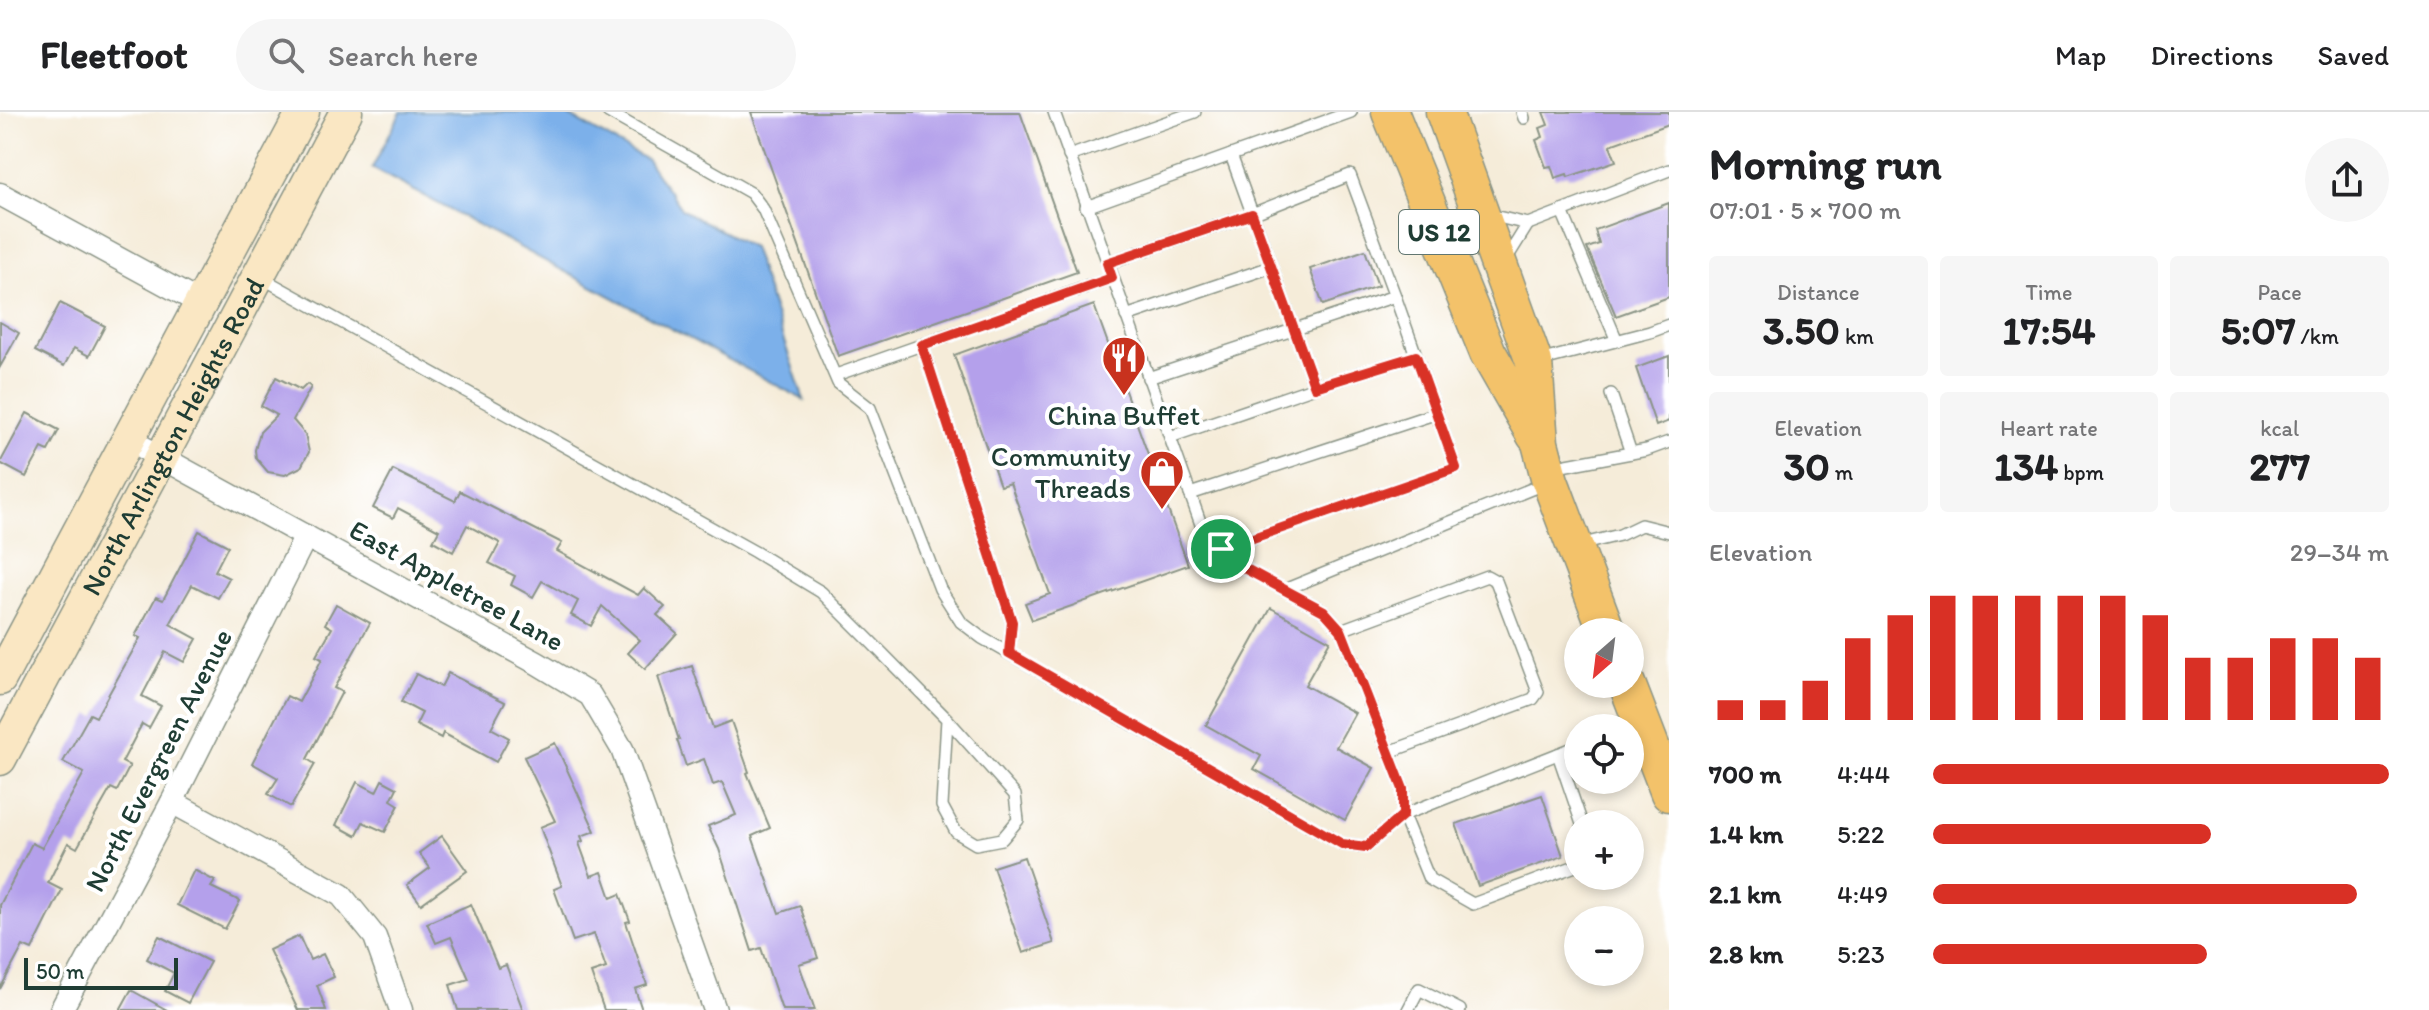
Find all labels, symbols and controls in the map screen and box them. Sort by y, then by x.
search box [236,19,796,91]
text: Fleetfoot [40,32,188,78]
icon: search [264,33,308,77]
text: Search here [328,37,478,74]
text: Map [2055,38,2106,72]
text: Directions [2150,38,2274,72]
text: Saved [2318,38,2389,72]
text: Morning run [1709,137,1942,190]
button: share [2305,138,2389,222]
text: 07:01 · 5 × 700 m [1709,194,1901,226]
road number: US 12 [1399,210,1479,254]
street label: North Arlington Heights Road [74,272,271,601]
text: Distance [1777,279,1860,306]
text: Time [2026,279,2072,306]
text: Pace [2258,279,2302,306]
text: 3.50 [1763,306,1840,354]
text: 17:54 [2002,306,2096,354]
text: 5:07 [2220,306,2296,354]
text: km [1840,323,1874,350]
text: /km [2296,323,2339,350]
restaurant icon: China Buffet [1100,334,1148,397]
place label: China Buffet [1048,398,1200,432]
text: Elevation [1775,415,1862,442]
text: Heart rate [2000,415,2098,442]
text: kcal [2260,415,2299,442]
place label: Community Threads [991,439,1131,505]
text: 30 [1783,442,1830,490]
text: 134 [1994,442,2058,490]
text: 277 [2249,442,2310,490]
shop icon: Community Threads [1138,448,1186,511]
text: m [1830,459,1853,486]
text: bpm [2058,459,2104,486]
street label: East Appletree Lane [344,512,570,658]
pin [1187,515,1255,583]
icon: arrive [1199,527,1243,571]
text: Elevation [1709,536,1812,568]
text: 29–34 m [2290,536,2389,568]
north arrow [1564,618,1644,698]
map controls [1564,618,1644,986]
street label: North Evergreen Avenue [77,623,239,897]
button: locate [1564,714,1644,794]
text: 700 m [1709,758,1782,790]
text: 4:44 [1837,758,1890,790]
button: + [1564,810,1644,890]
text: 1.4 km [1709,818,1783,850]
text: 5:22 [1837,818,1884,850]
text: 2.1 km [1709,878,1781,910]
text: 4:49 [1837,878,1888,910]
button: − [1564,906,1644,986]
text: 2.8 km [1709,938,1784,970]
text: 5:23 [1837,938,1885,970]
scale bar [24,954,178,990]
text: 50 m [36,958,85,985]

